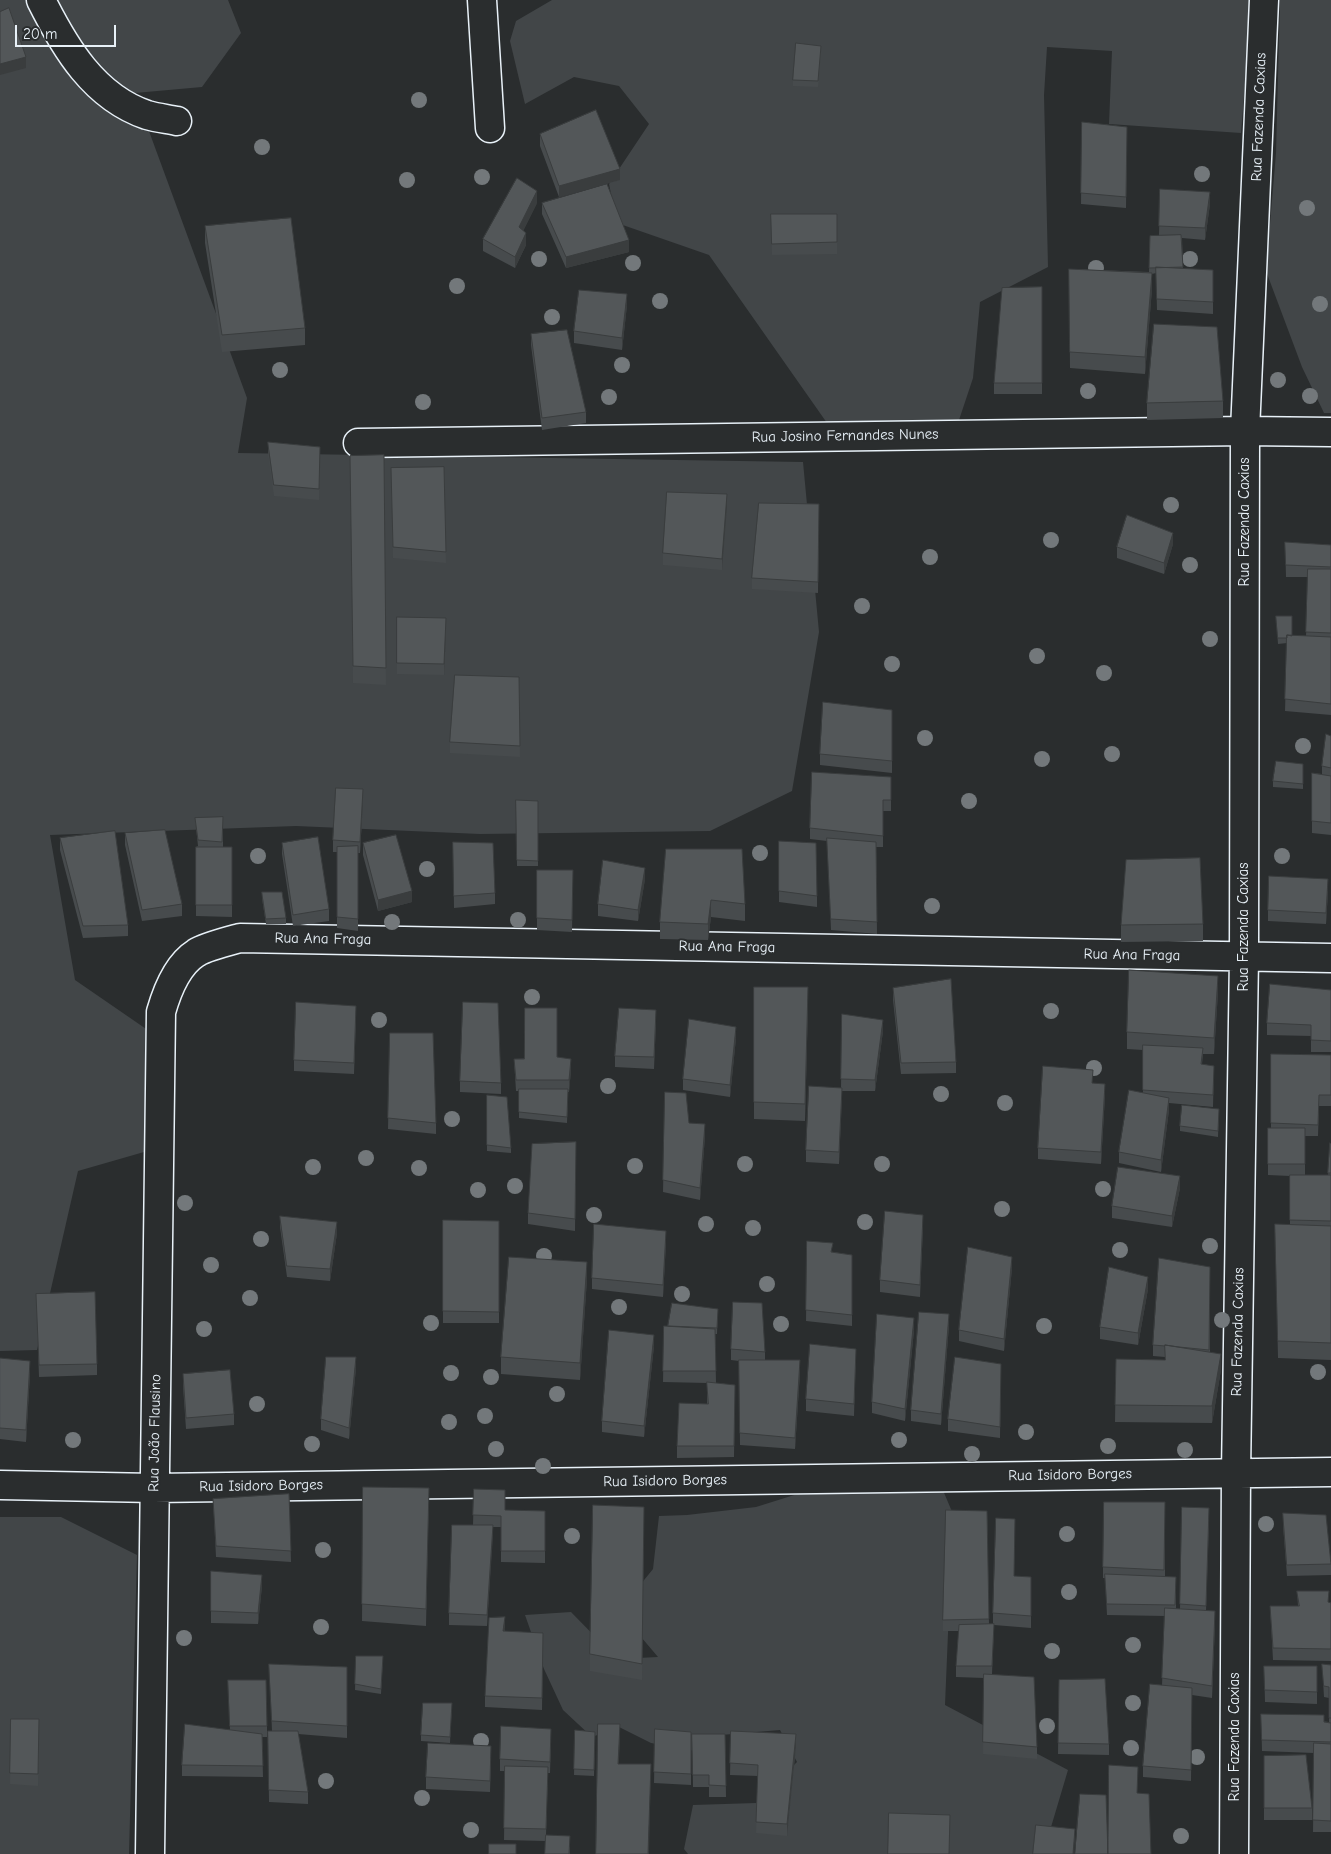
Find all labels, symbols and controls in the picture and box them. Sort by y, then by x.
scale bar [18,15,119,47]
text: 20 m [23,25,57,43]
street label: Rua Fazenda Caxias [1248,52,1270,182]
street label: Rua Josino Fernandes Nunes [751,425,939,447]
street label: Rua Fazenda Caxias [1236,458,1254,586]
street label: Rua Fazenda Caxias [1235,863,1253,991]
street label: Rua Ana Fraga [274,929,372,949]
street label: Rua Ana Fraga [678,937,776,957]
street label: Rua Ana Fraga [1083,945,1181,965]
street label: Rua Fazenda Caxias [1228,1267,1248,1397]
street label: Rua João Flausino [145,1374,165,1492]
street label: Rua Isidoro Borges [1008,1465,1132,1485]
street label: Rua Isidoro Borges [603,1471,727,1491]
street label: Rua Isidoro Borges [199,1476,323,1496]
street label: Rua Fazenda Caxias [1226,1673,1244,1801]

